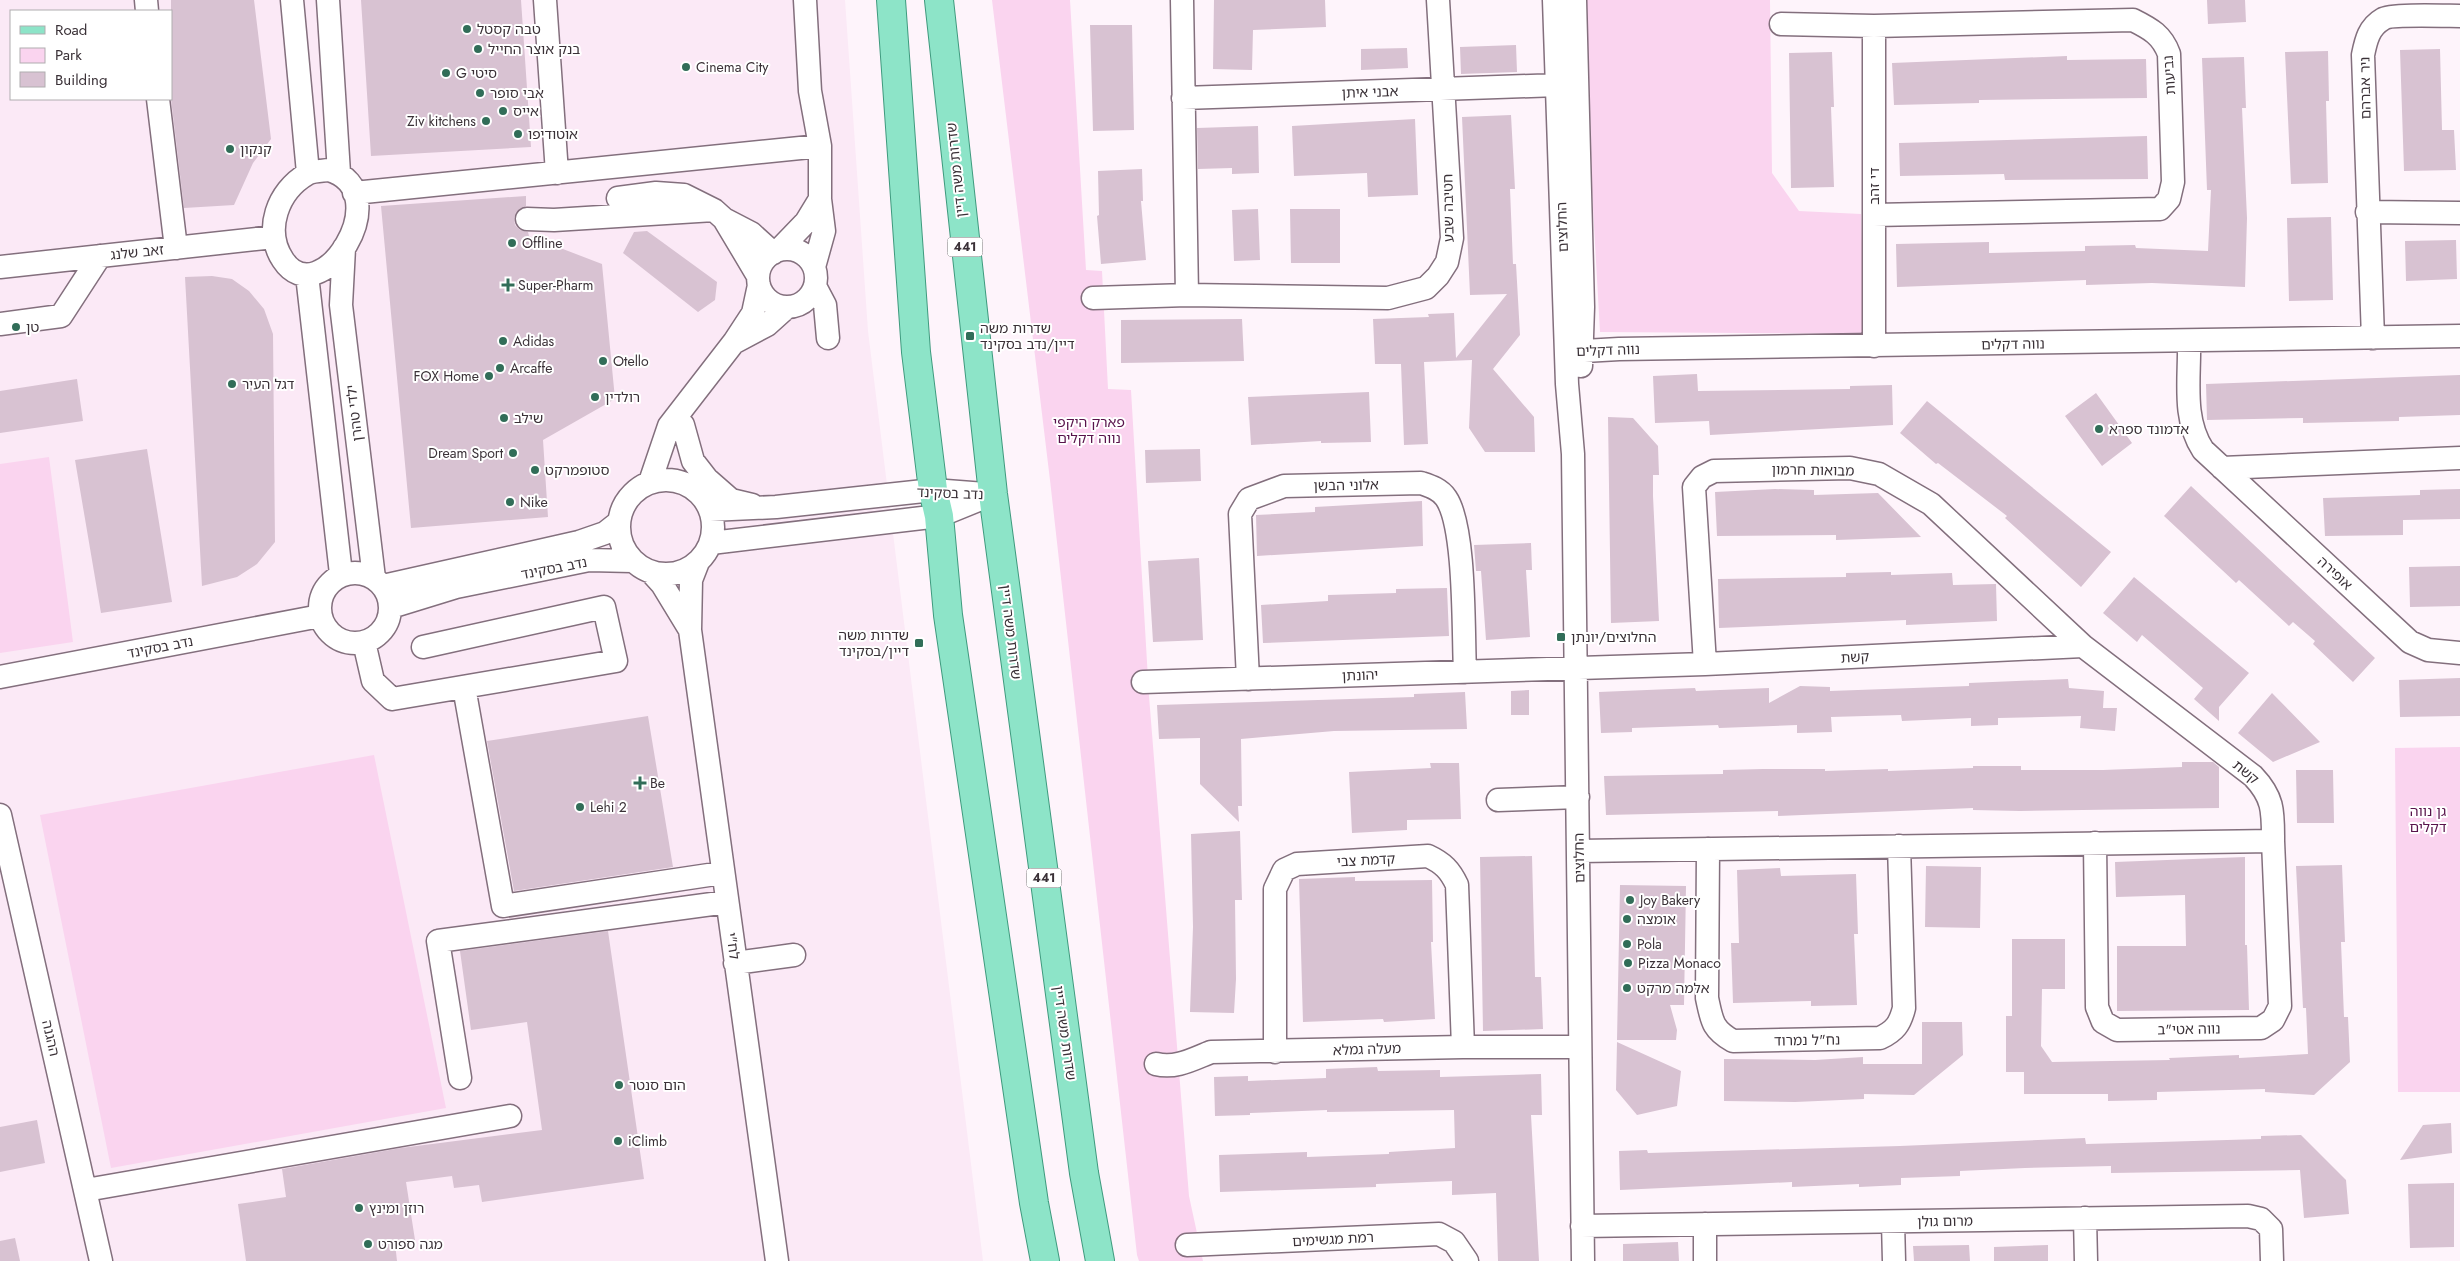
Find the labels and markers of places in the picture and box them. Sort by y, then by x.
place label: טבה קסטל [477,19,541,39]
marker: טבה קסטל [461,23,473,35]
place label: בנק אוצר החייל [488,39,580,59]
marker: בנק אוצר החייל [472,43,484,55]
place label: Cinema City [696,57,769,77]
marker: Cinema City [680,61,692,73]
place label: G סיטי [456,63,497,83]
marker: G סיטי [440,67,452,79]
place label: אבי סופר [490,83,544,103]
marker: אבי סופר [474,87,486,99]
place label: אייס [513,101,539,121]
marker: אייס [497,105,509,117]
place label: Ziv kitchens [407,111,476,131]
marker: Ziv kitchens [480,115,492,127]
place label: אוטודיפו [528,124,578,144]
marker: אוטודיפו [512,128,524,140]
place label: קנקון [240,139,272,159]
marker: קנקון [224,143,236,155]
place label: Offline [522,233,563,253]
marker: Offline [506,237,518,249]
place label: Super-Pharm [518,275,593,295]
marker: Super-Pharm [502,279,514,291]
place label: טן [26,317,40,337]
place label: שדרות משה דיין/נדב בסקינד [980,318,1075,354]
marker: טן [10,321,22,333]
marker: שדרות משה דיין/נדב בסקינד [964,330,976,342]
place label: Adidas [513,331,555,351]
marker: Adidas [497,335,509,347]
place label: Otello [613,351,649,371]
marker: Otello [597,355,609,367]
place label: Arcaffe [510,358,552,378]
marker: Arcaffe [494,362,506,374]
place label: FOX Home [414,366,479,386]
marker: FOX Home [483,370,495,382]
place label: דגל העיר [242,374,295,394]
marker: דגל העיר [226,378,238,390]
place label: רולדין [605,387,640,407]
marker: רולדין [589,391,601,403]
place label: שילב [514,408,543,428]
marker: שילב [498,412,510,424]
place label: אדמונד ספרא [2109,419,2189,439]
marker: אדמונד ספרא [2093,423,2105,435]
place label: Dream Sport [428,443,504,463]
marker: Dream Sport [507,447,519,459]
place label: סטופמרקט [545,460,609,480]
marker: סטופמרקט [529,464,541,476]
place label: Nike [520,492,548,512]
marker: Nike [504,496,516,508]
place label: שדרות משה דיין/בסקינד [838,625,909,661]
place label: החלוצים/יונתן [1571,627,1656,647]
marker: החלוצים/יונתן [1555,631,1567,643]
marker: שדרות משה דיין/בסקינד [913,637,925,649]
place label: Be [650,773,665,793]
marker: Be [634,777,646,789]
place label: Lehi 2 [590,797,627,817]
marker: Lehi 2 [574,801,586,813]
place label: Joy Bakery [1638,890,1701,910]
marker: Joy Bakery [1624,894,1636,906]
place label: אומצה [1637,909,1676,929]
marker: אומצה [1621,913,1633,925]
place label: Pola [1637,934,1662,954]
marker: Pola [1621,938,1633,950]
place label: Pizza Monaco [1638,953,1721,973]
marker: Pizza Monaco [1622,957,1634,969]
place label: אלמה מרקט [1637,978,1710,998]
marker: אלמה מרקט [1621,982,1633,994]
place label: הום סנטר [629,1075,686,1095]
marker: הום סנטר [613,1079,625,1091]
place label: iClimb [628,1131,667,1151]
marker: iClimb [612,1135,624,1147]
place label: רוזן ומינץ [369,1198,424,1218]
marker: רוזן ומינץ [353,1202,365,1214]
place label: מגה ספורט [378,1234,443,1254]
marker: מגה ספורט [362,1238,374,1250]

